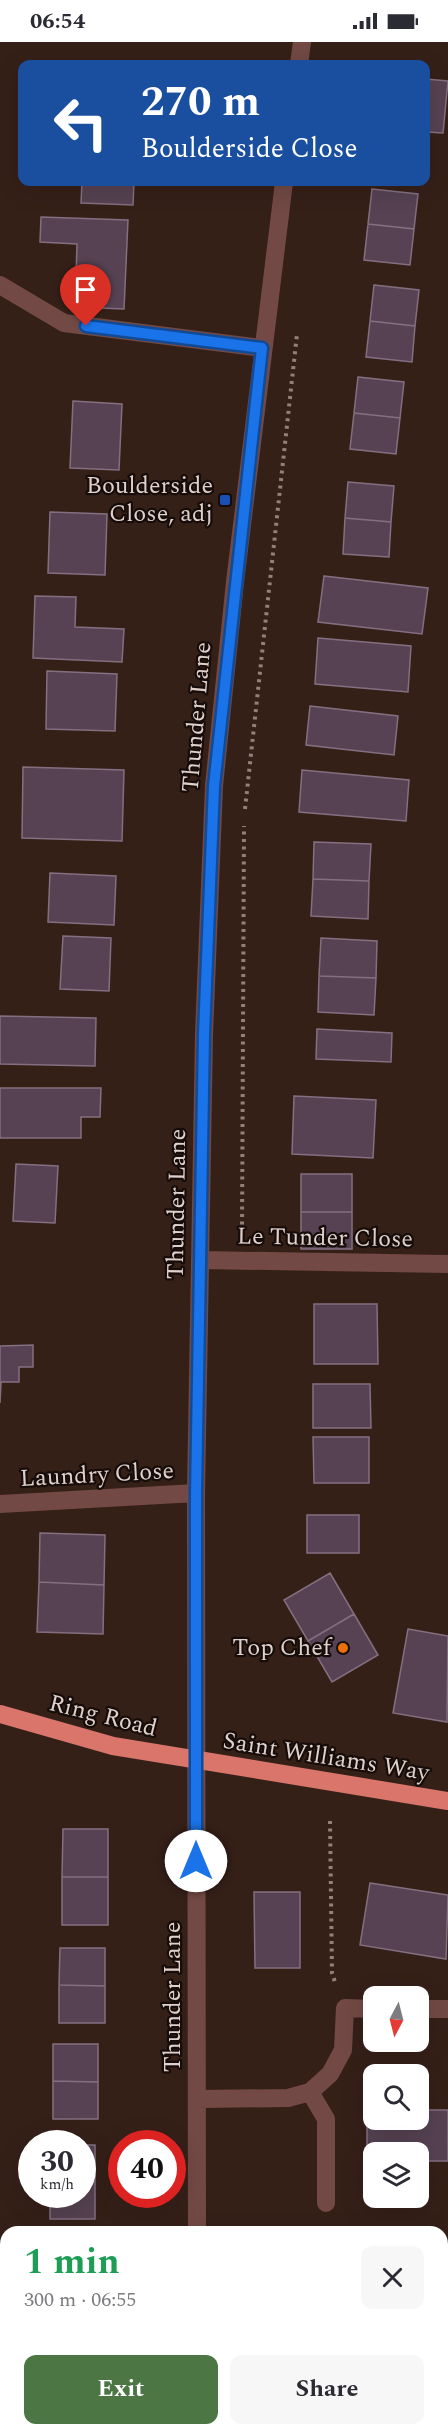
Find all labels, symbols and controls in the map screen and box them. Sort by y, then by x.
text: 06:54 [30,5,85,38]
text: 270 m [141,71,260,134]
icon: left [42,84,120,162]
text: Boulderside Close [141,128,357,170]
pin [60,264,111,326]
icon: arrive [69,273,102,306]
place label: Boulderside Close, adj [86,468,213,532]
marker: Boulderside Close, adj [218,493,232,507]
street label: Thunder Lane [173,640,221,794]
street label: Thunder Lane [158,1128,196,1280]
street label: Le Tunder Close [237,1218,413,1258]
street label: Laundry Close [19,1453,175,1497]
place label: Top Chef [232,1630,333,1666]
marker: Top Chef [336,1641,350,1655]
street label: Ring Road [45,1685,161,1747]
street label: Saint Williams Way [220,1723,433,1791]
position arrow [164,1829,228,1893]
street label: Thunder Lane [155,1922,191,2072]
north arrow [363,1986,429,2052]
map controls [363,1986,429,2208]
button: search [363,2064,429,2130]
speed limit sign: 40 [108,2130,186,2208]
text: 30 [40,2139,74,2185]
button: layers [363,2142,429,2208]
text: km/h [40,2173,74,2196]
text: 1 min [24,2235,120,2290]
button: close [361,2246,424,2309]
text: 300 m · 06:55 [24,2285,136,2315]
button: Exit [24,2355,218,2424]
button: Share [230,2355,424,2424]

